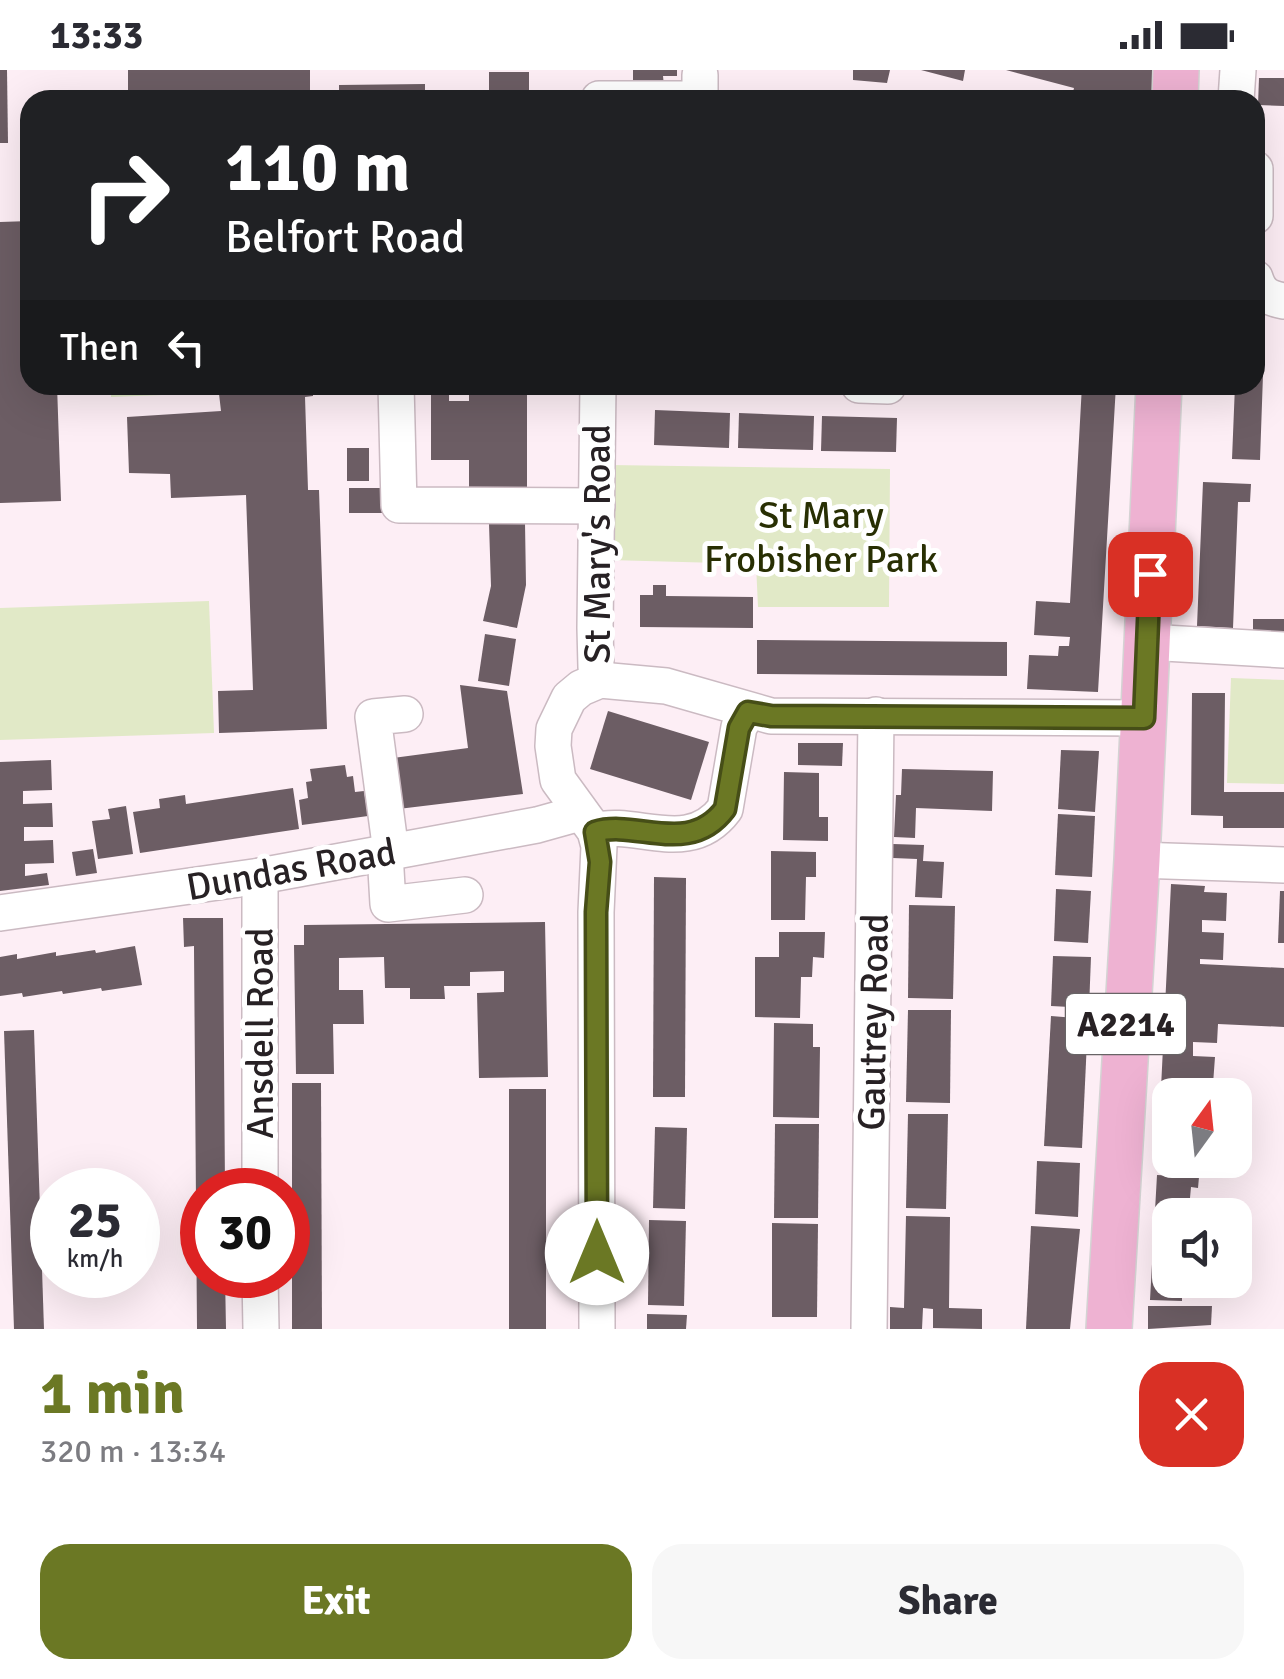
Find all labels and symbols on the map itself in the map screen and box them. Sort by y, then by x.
street label: St Mary's Road [574,424,621,664]
park label: St Mary Frobisher Park [704,492,938,583]
pin [1108,532,1193,617]
street label: Dundas Road [183,828,399,911]
street label: Gautrey Road [848,913,899,1131]
street label: Ansdell Road [237,927,284,1139]
road number: A2214 [1066,994,1186,1054]
north arrow [1152,1078,1252,1178]
speed limit sign: 30 [180,1168,310,1298]
position arrow [545,1201,649,1305]

